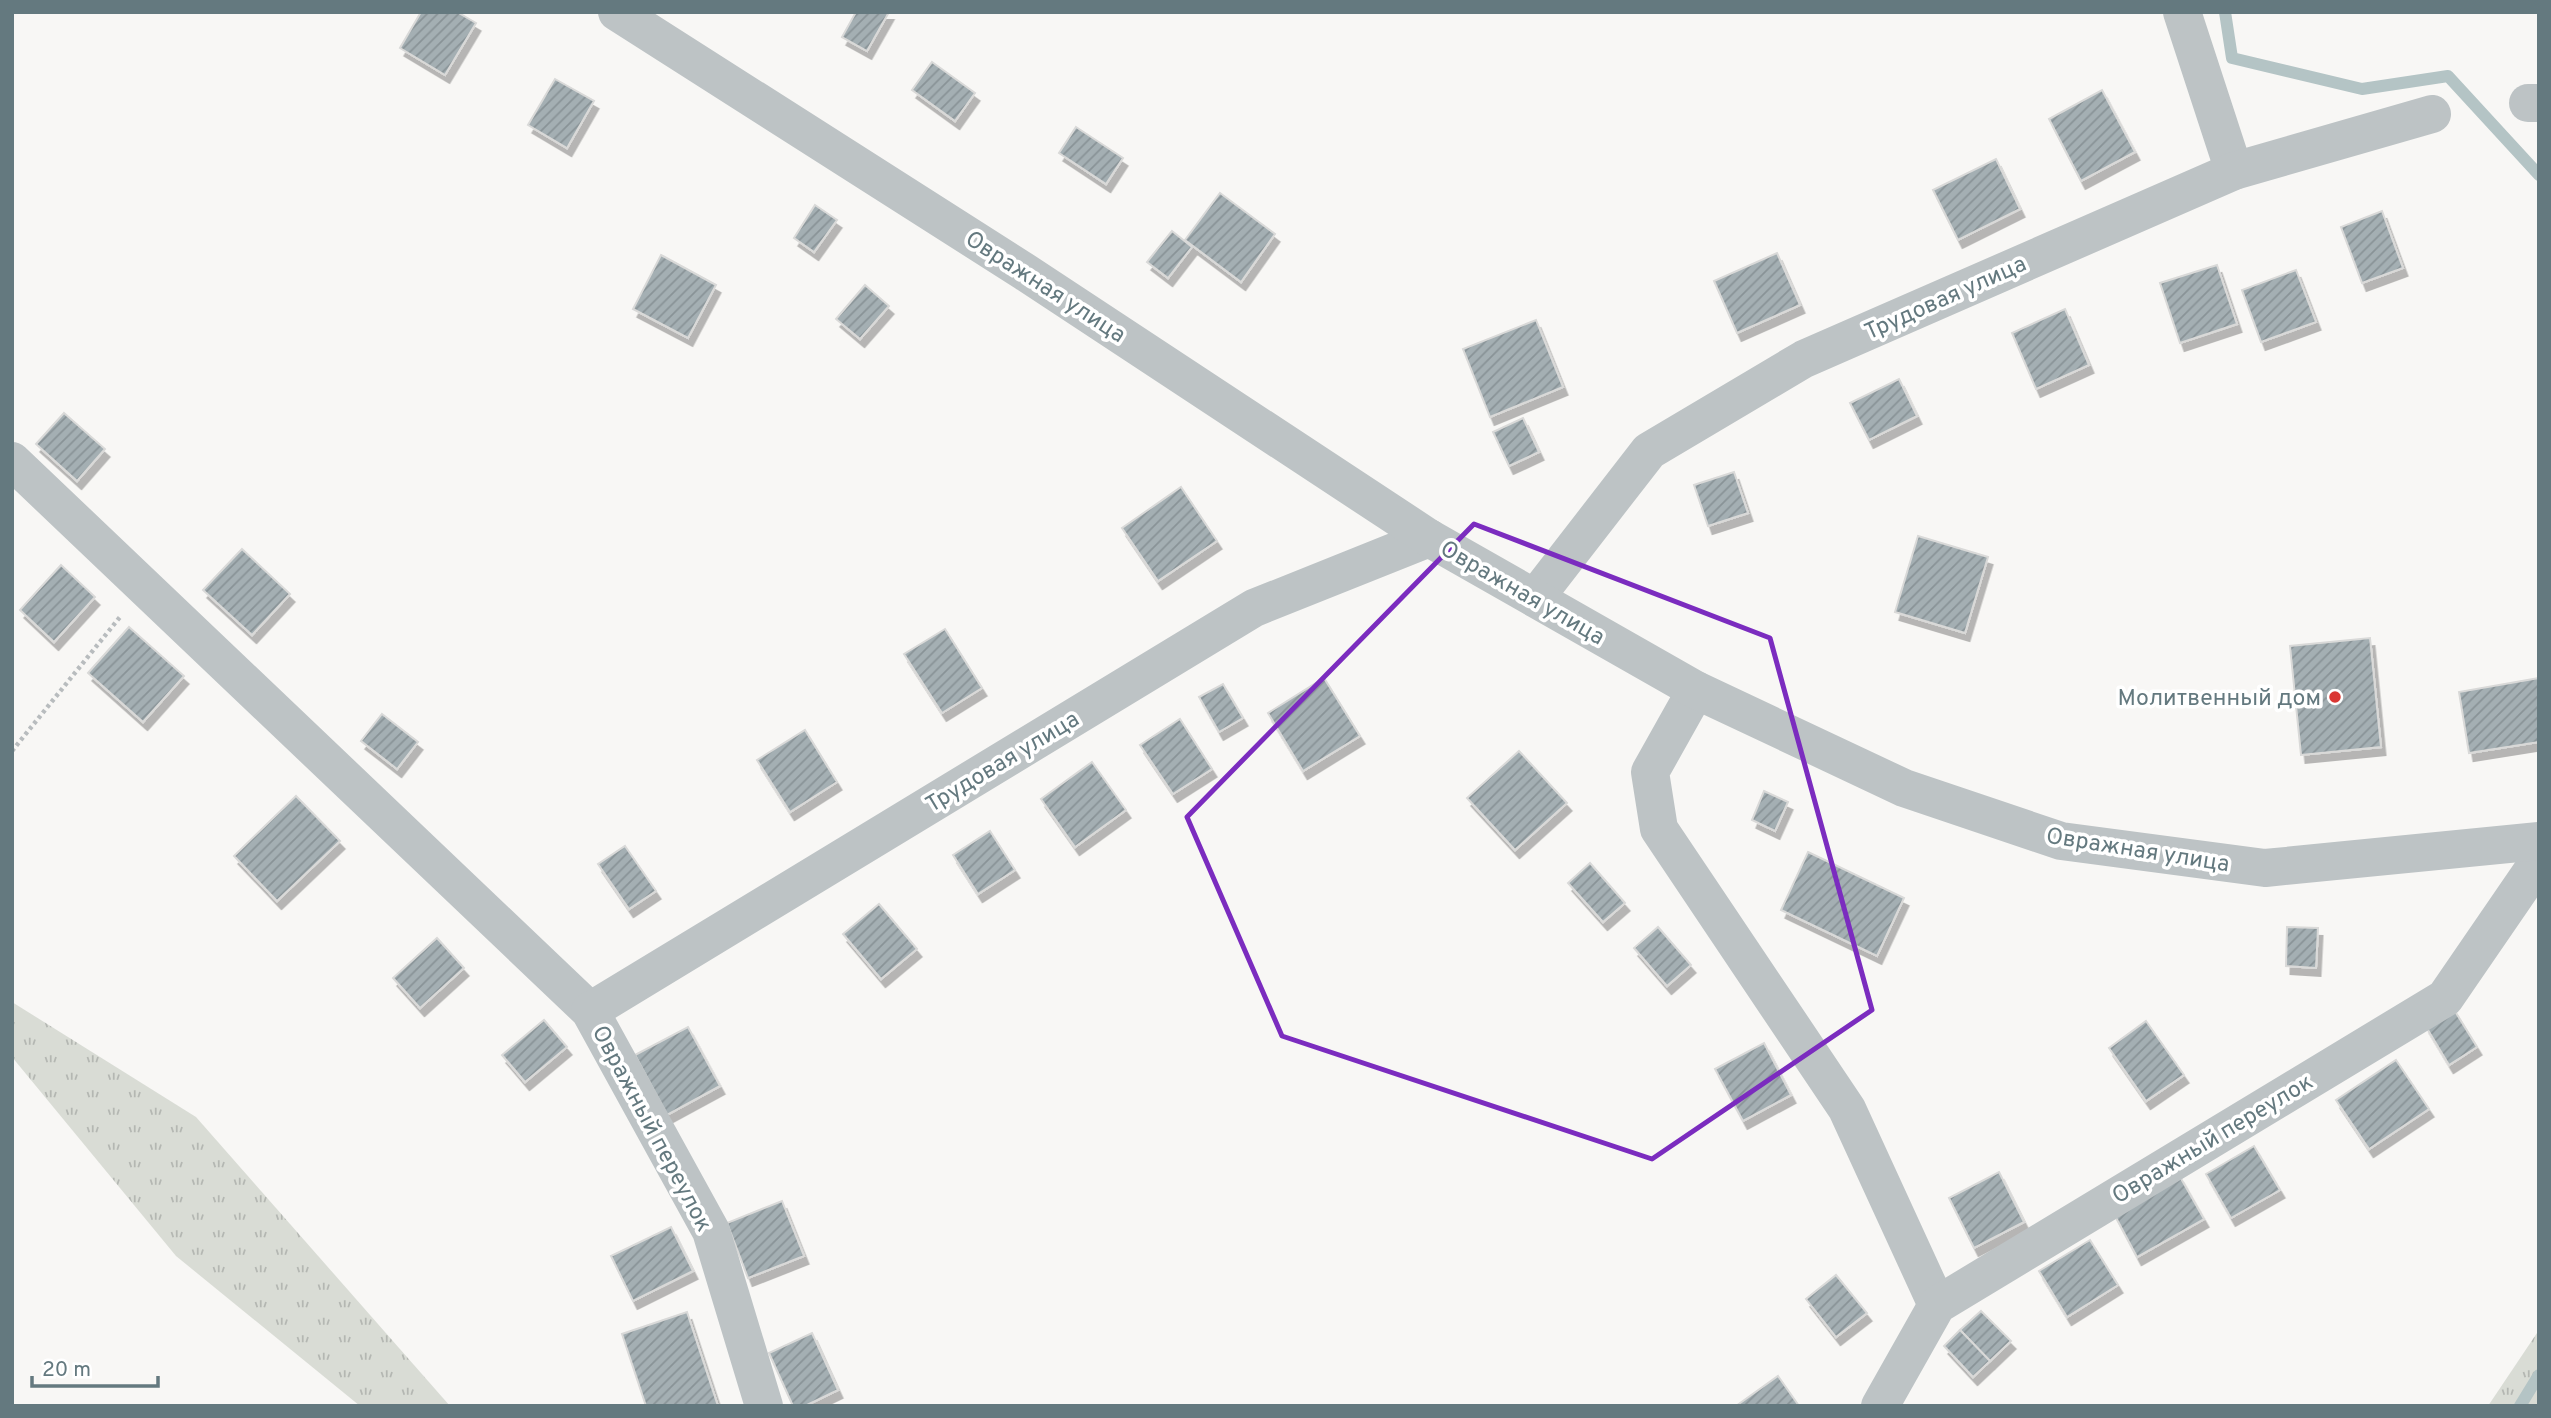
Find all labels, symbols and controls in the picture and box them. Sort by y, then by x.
street label: Овражная улица [959,225,1130,351]
street label: Трудовая улица [1861,251,2031,348]
street label: Овражная улица [1434,535,1609,653]
place label: Молитвенный дом [2117,685,2321,714]
marker: Молитвенный дом [2327,689,2343,705]
street label: Трудовая улица [921,706,1085,820]
street label: Овражная улица [2044,823,2231,880]
street label: Овражный переулок [584,1021,717,1237]
street label: Овражный переулок [2108,1069,2319,1212]
scale bar [32,1344,158,1388]
text: 20 m [42,1357,91,1384]

